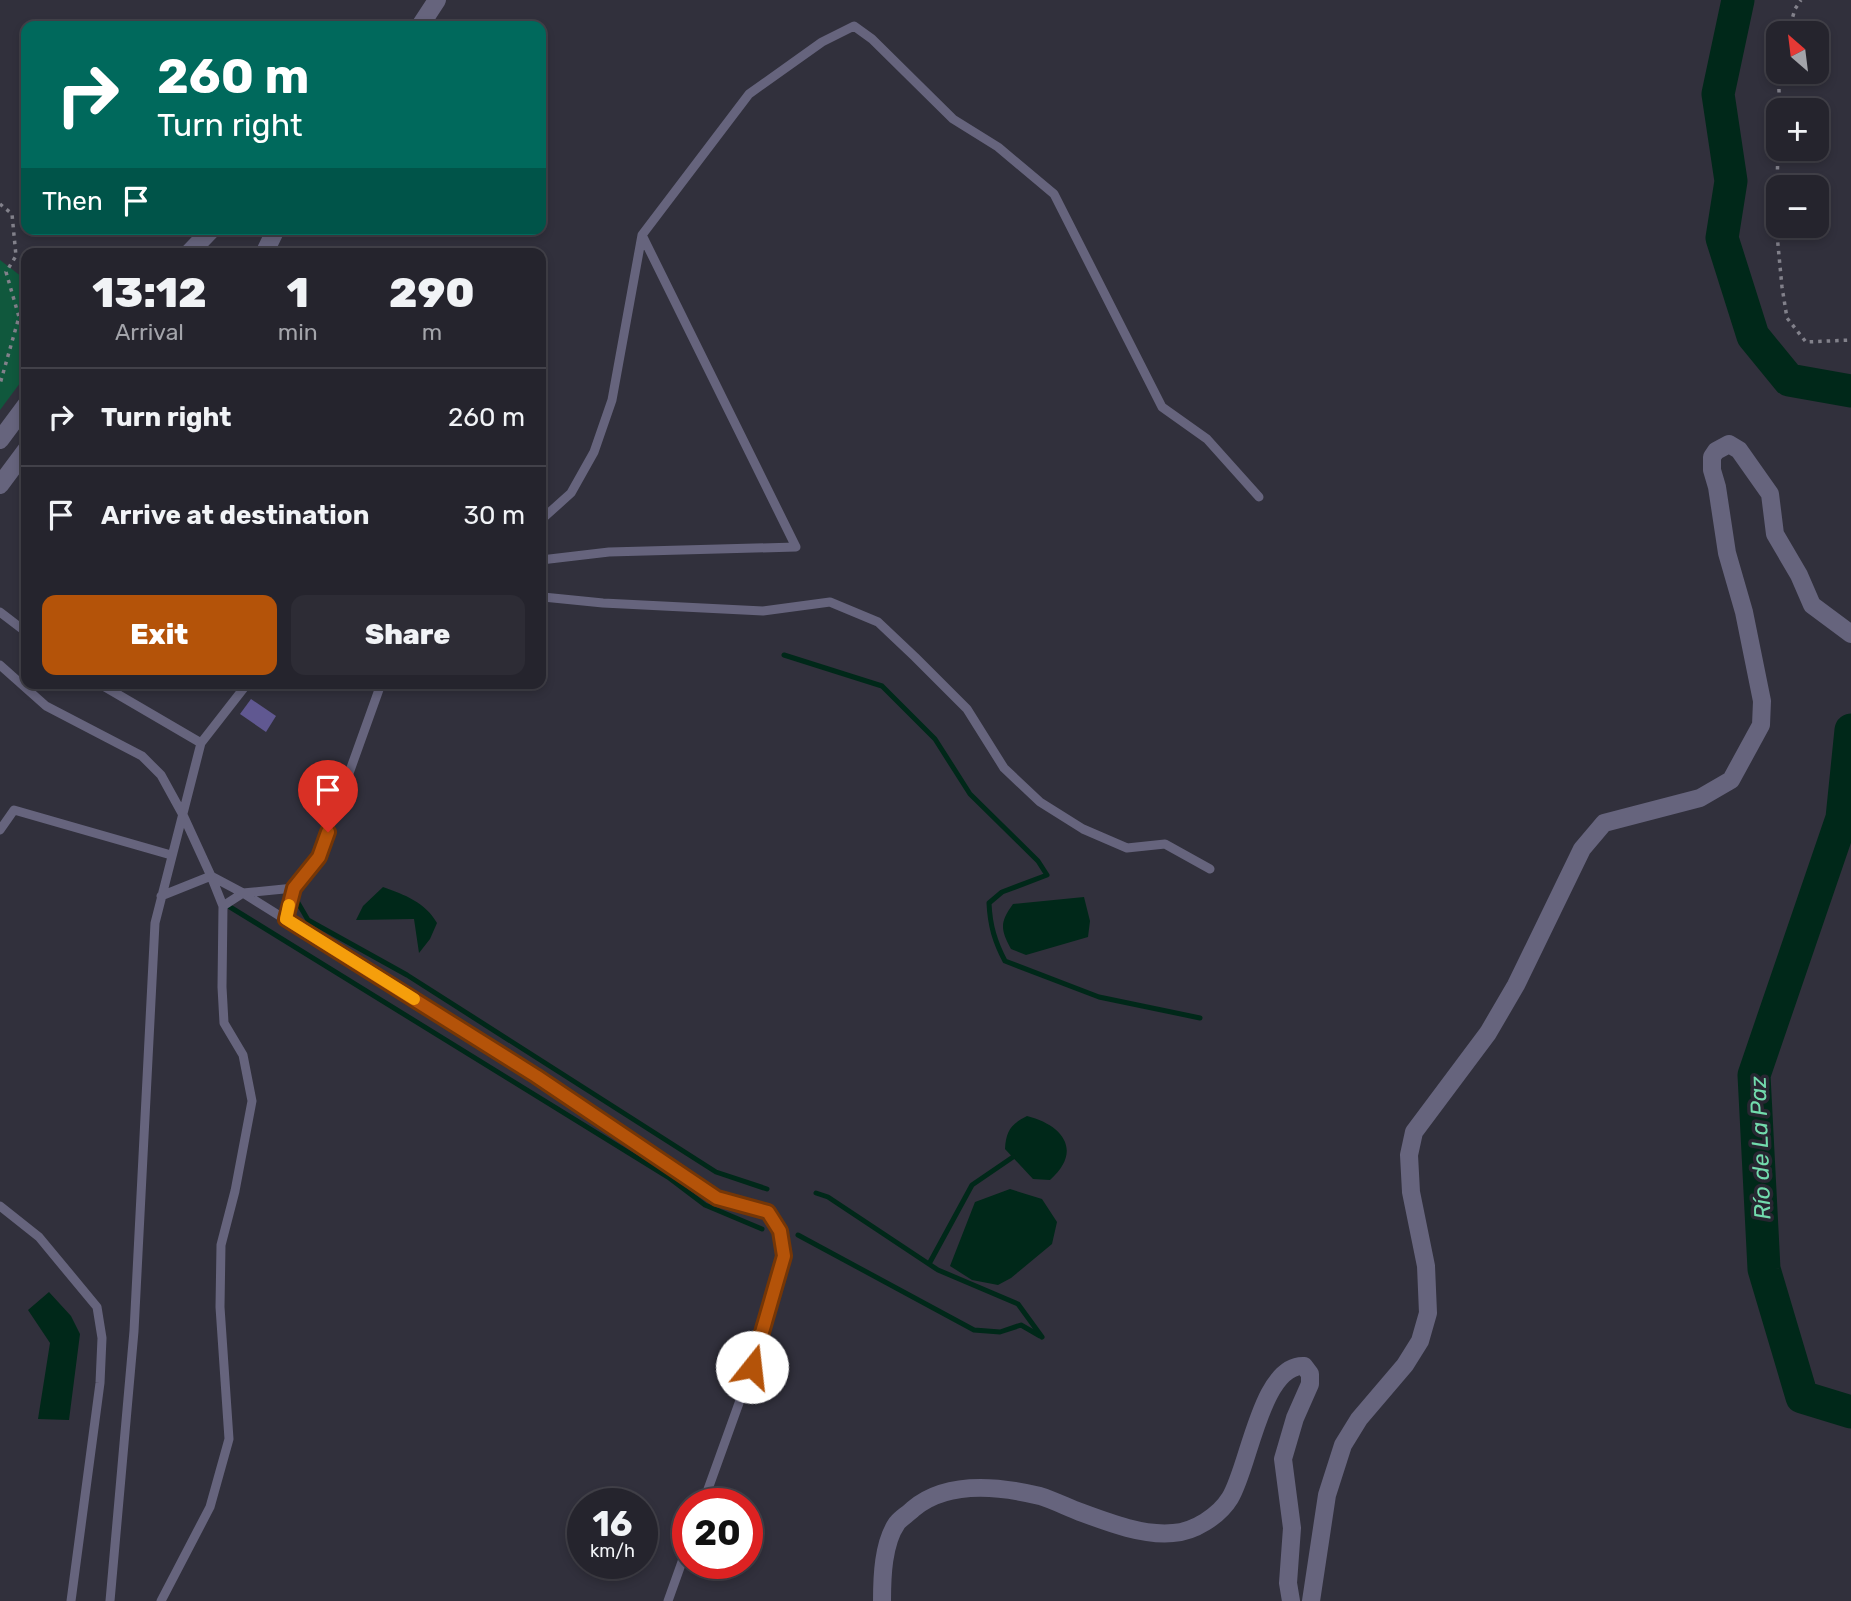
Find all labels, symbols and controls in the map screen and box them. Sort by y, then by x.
north arrow [1766,21,1829,84]
map controls [1766,21,1829,238]
text: 260 m [157,47,309,105]
icon: right [42,49,133,140]
button: + [1766,98,1829,161]
text: Turn right [157,106,302,144]
button: − [1766,175,1829,238]
icon: arrive [117,182,155,220]
text: Then [42,186,103,217]
text: 13:12 [92,268,207,318]
text: 1 [287,268,309,318]
text: 290 [389,268,475,318]
text: Arrival [115,318,184,346]
text: min [278,318,318,346]
text: m [422,318,442,346]
icon: right [42,398,80,436]
text: Turn right [101,402,231,433]
text: 260 m [448,402,525,433]
icon: arrive [42,496,80,534]
text: Arrive at destination [101,500,369,531]
text: 30 m [463,500,525,531]
button: Exit [42,595,277,675]
button: Share [291,595,525,675]
pin [298,760,358,832]
icon: arrive [309,771,347,809]
water label: Río de La Paz [1743,1075,1776,1220]
position arrow [715,1330,789,1404]
speed limit sign: 20 [672,1488,763,1579]
text: 16 [592,1503,633,1545]
text: km/h [590,1540,635,1562]

